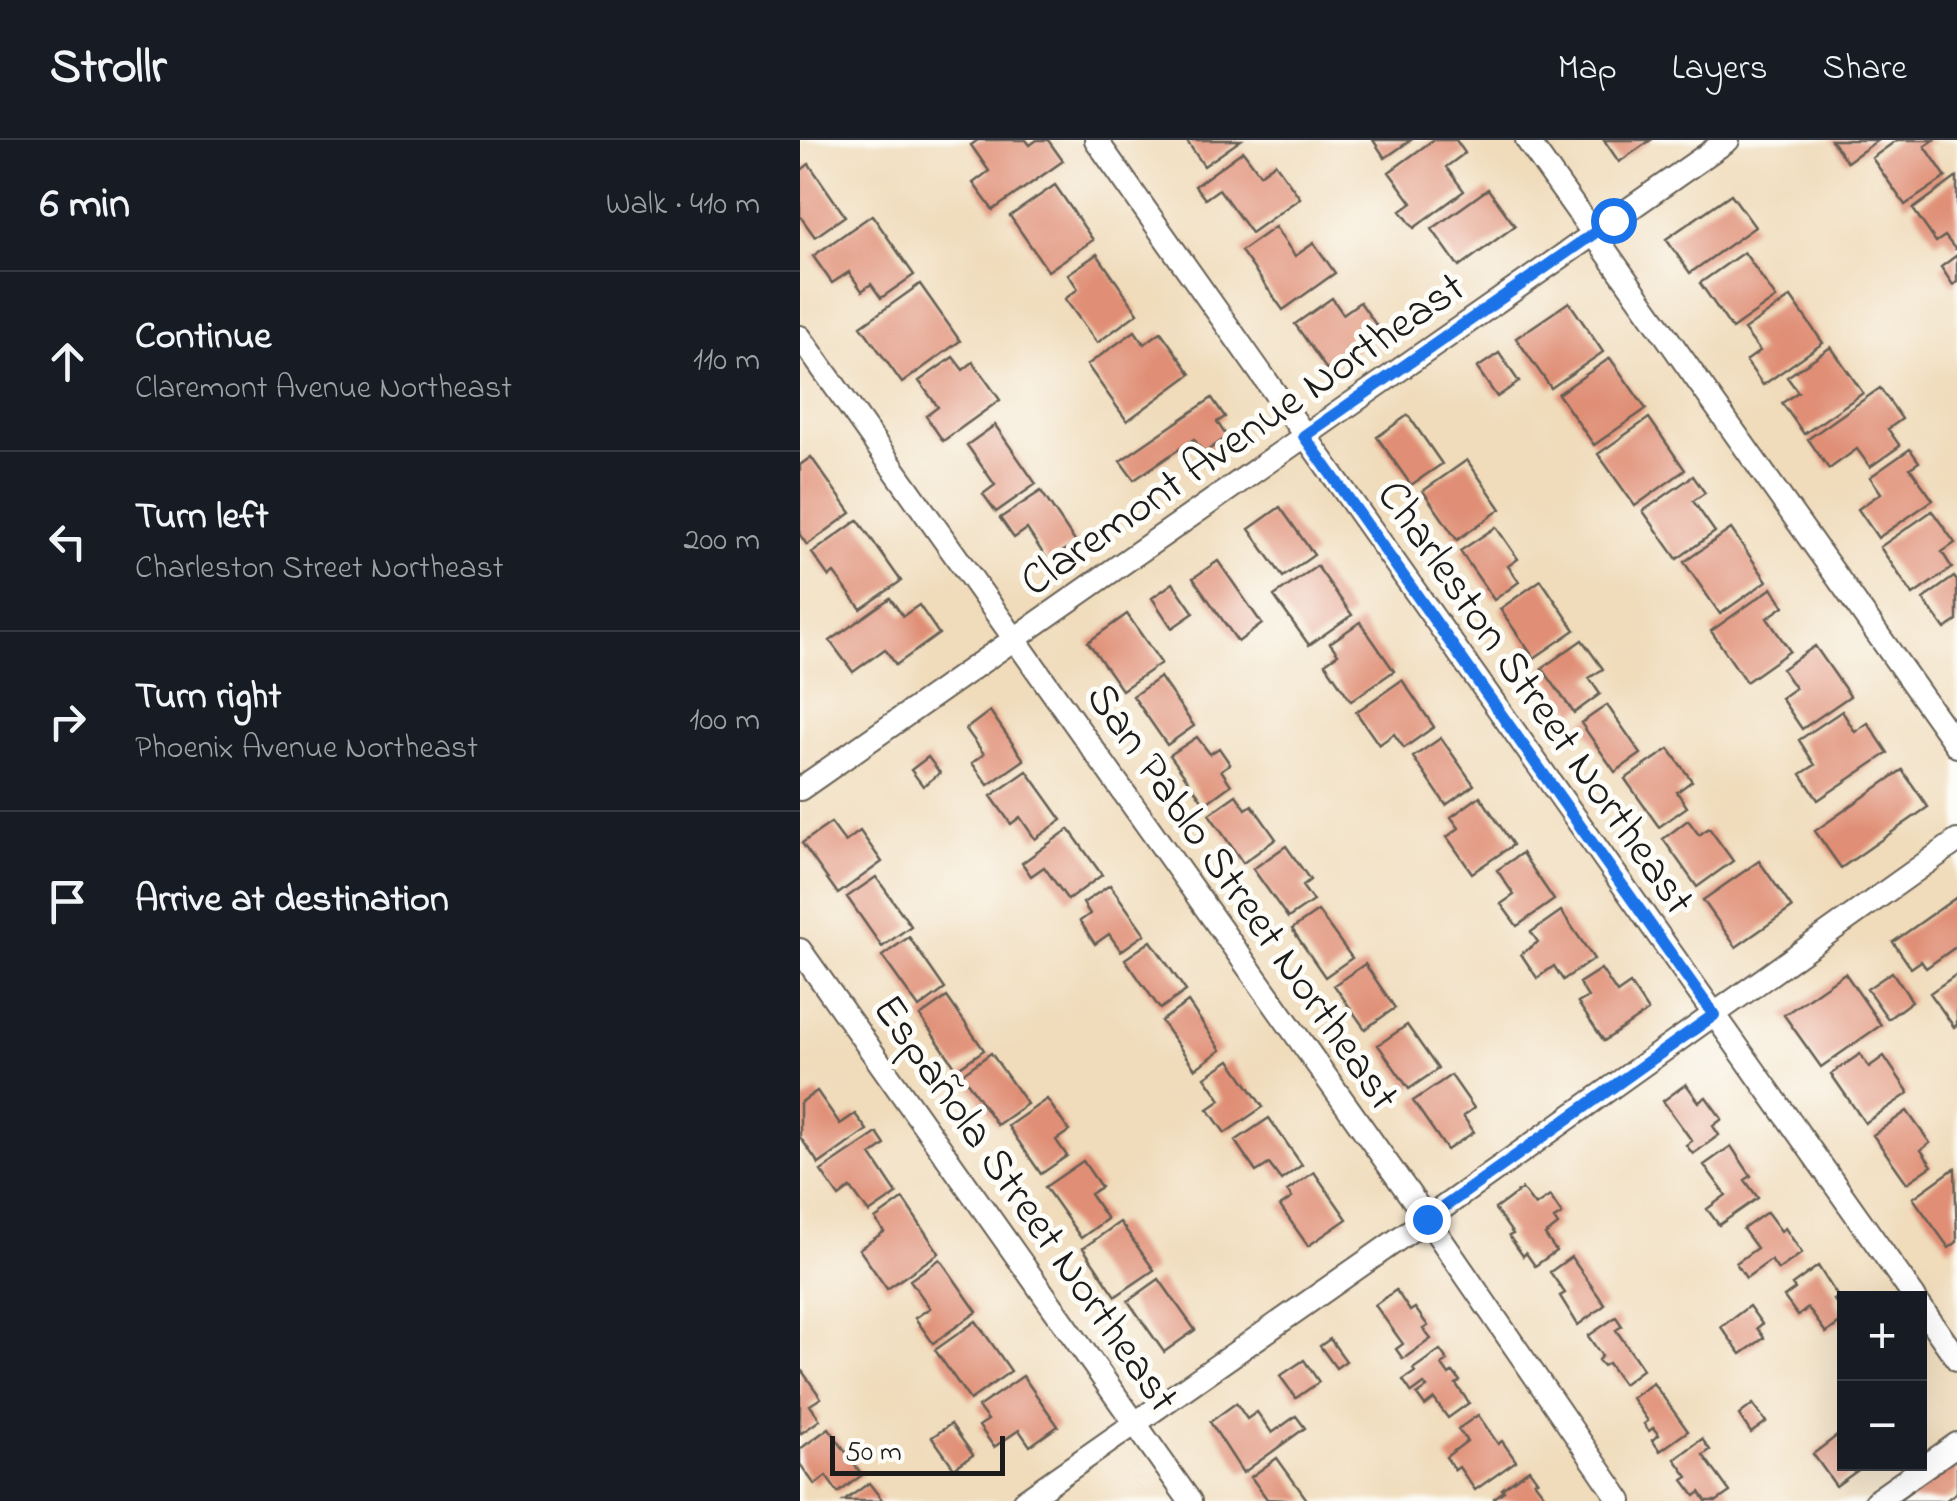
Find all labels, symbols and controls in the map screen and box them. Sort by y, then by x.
text: Strollr [50,34,166,104]
text: Map [1558,44,1617,95]
text: Layers [1672,44,1767,95]
text: Share [1822,44,1907,95]
text: 6 min [40,175,130,236]
text: Walk · 410 m [606,182,760,229]
route start [1591,198,1637,244]
street label: Claremont Avenue Northeast [1008,257,1480,615]
text: Continue [135,310,271,366]
icon: ahead [40,334,95,389]
text: 110 m [693,338,760,385]
text: Claremont Avenue Northeast [135,366,512,413]
street label: Charleston Street Northeast [1358,468,1710,930]
text: Turn left [135,490,268,546]
icon: left [40,514,95,569]
text: 200 m [684,518,760,565]
text: Charleston Street Northeast [135,546,504,593]
text: Turn right [135,670,281,726]
street label: San Pablo Street Northeast [1068,670,1414,1126]
icon: right [40,694,95,749]
text: 100 m [689,698,760,745]
text: Phoenix Avenue Northeast [135,726,478,773]
text: Arrive at destination [135,873,449,929]
icon: arrive [40,874,95,929]
street label: Española Street Northeast [854,982,1194,1428]
route end [1405,1197,1451,1243]
map controls [1837,1291,1927,1471]
button: + [1837,1291,1927,1381]
button: − [1837,1381,1927,1471]
scale bar [830,1431,1005,1476]
text: 50 m [845,1433,902,1474]

